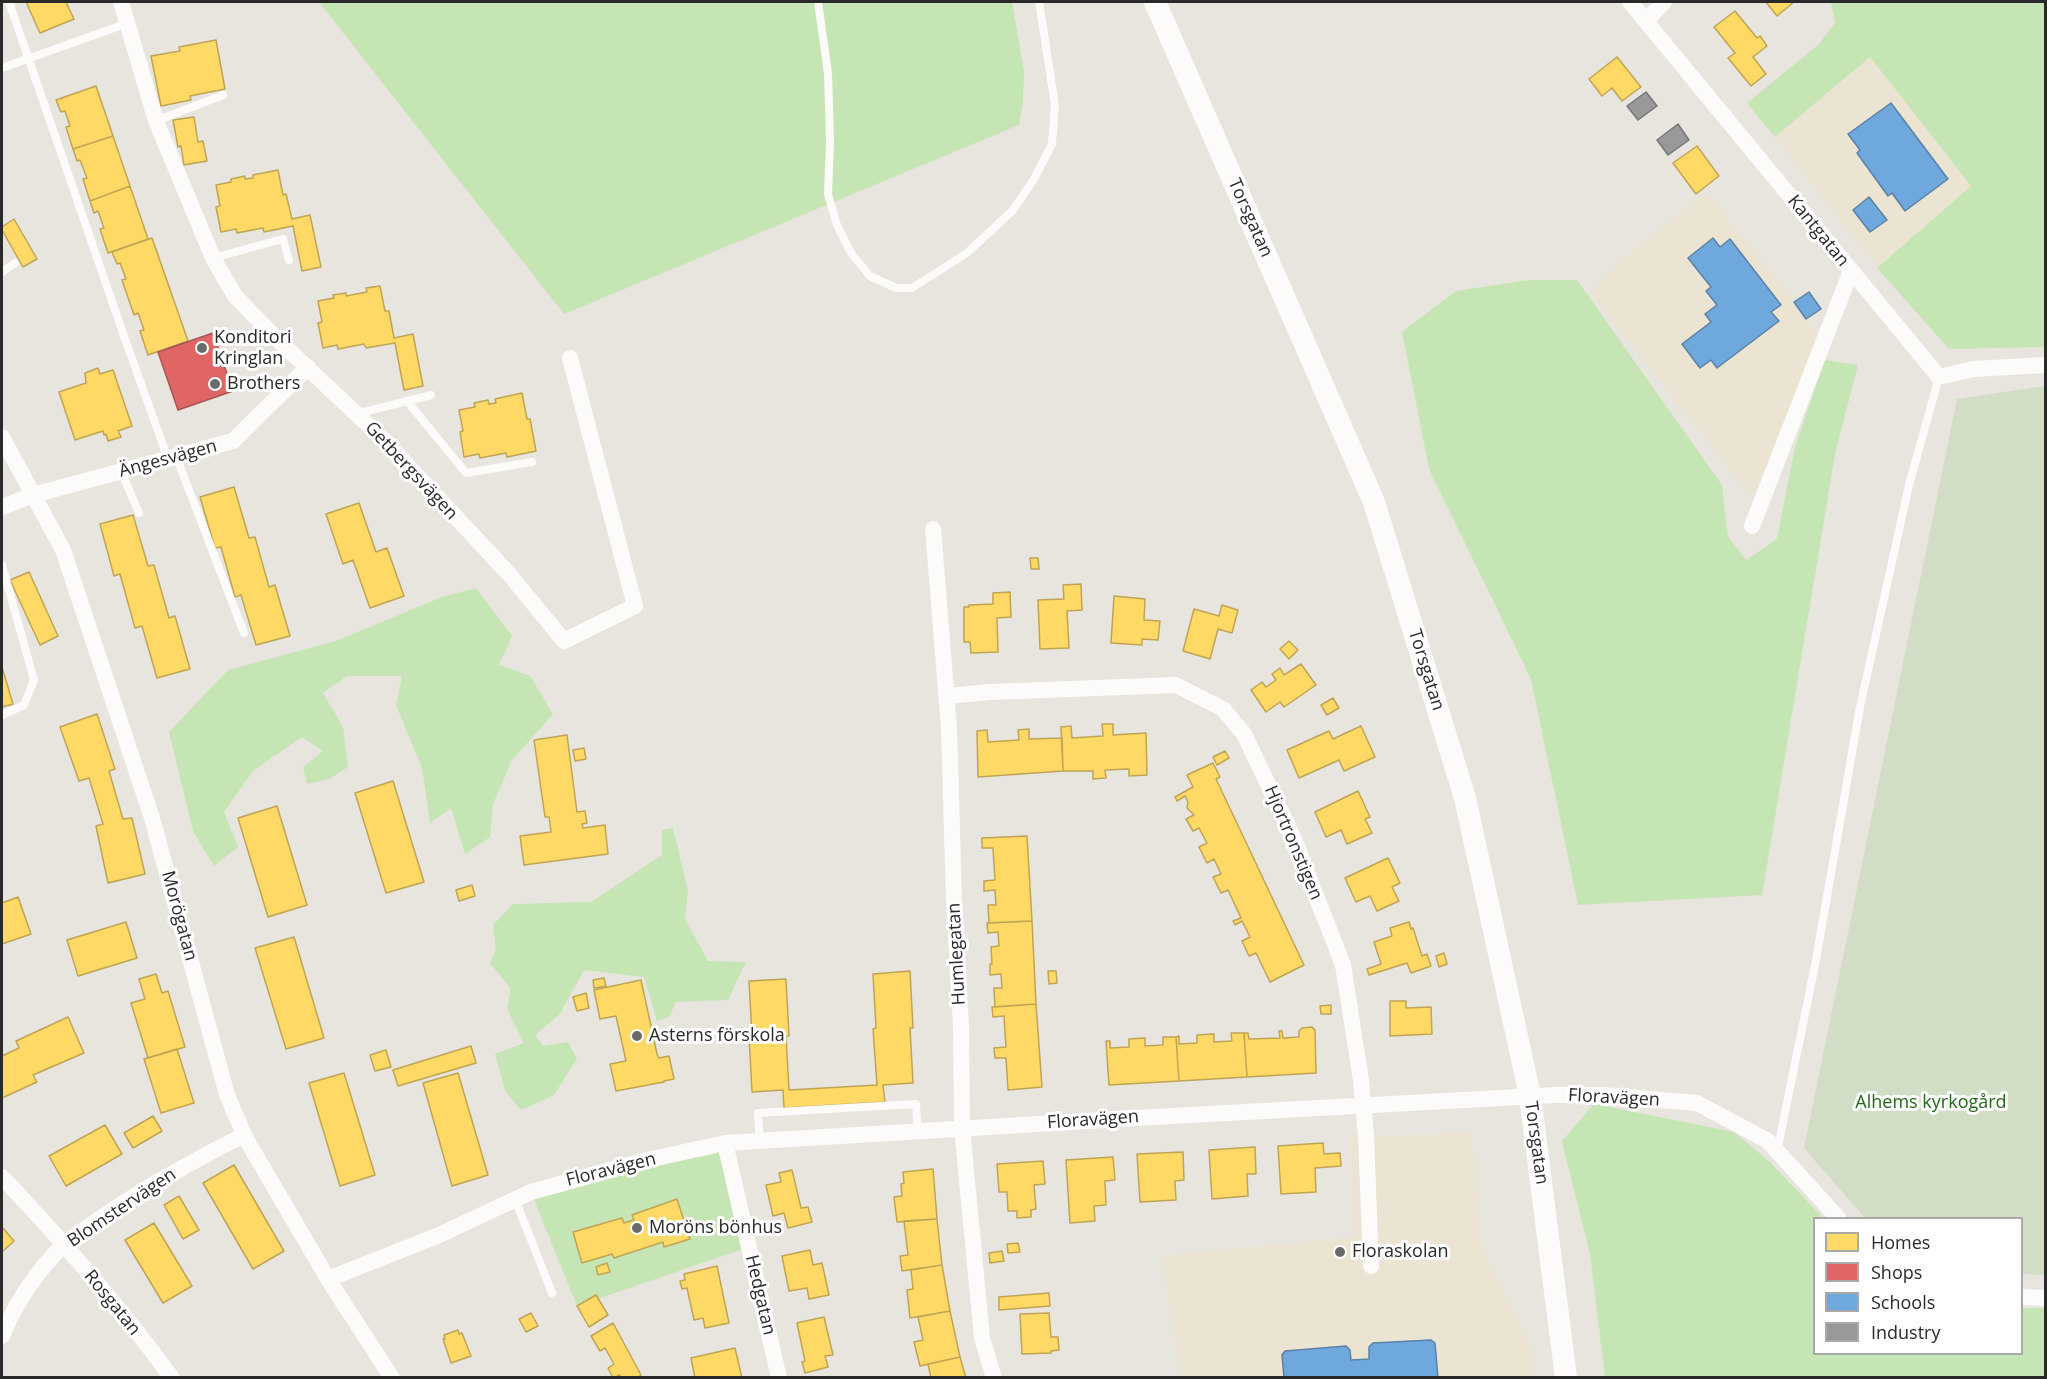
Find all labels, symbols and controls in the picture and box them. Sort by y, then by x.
street label: Torsgatan [1223,175,1277,261]
street label: Kantgatan [1783,191,1853,271]
place label: Konditori Kringlan [214,327,292,370]
marker: Konditori Kringlan [195,341,209,355]
place label: Brothers [227,373,300,395]
marker: Brothers [208,377,222,391]
street label: Getbergsvägen [360,417,462,525]
street label: Ängesvägen [117,436,219,482]
street label: Torsgatan [1403,627,1449,713]
street label: Hjortronstigen [1259,783,1327,903]
street label: Morögatan [157,869,201,963]
street label: Humlegatan [944,902,970,1006]
place label: Asterns förskola [649,1025,785,1047]
marker: Asterns förskola [630,1029,644,1043]
street label: Floravägen [1568,1085,1660,1111]
park label: Alhems kyrkogård [1855,1092,2007,1114]
street label: Torsgatan [1519,1100,1553,1186]
street label: Floravägen [1046,1106,1140,1134]
street label: Floravägen [564,1148,658,1192]
street label: Blomstervägen [64,1164,180,1252]
place label: Moröns bönhus [649,1217,782,1239]
legend [1813,1217,2023,1355]
marker: Moröns bönhus [630,1221,644,1235]
text: Homes [1871,1230,1930,1254]
place label: Floraskolan [1352,1241,1448,1263]
marker: Floraskolan [1333,1245,1347,1259]
street label: Hedgatan [740,1253,780,1337]
text: Shops [1871,1260,1922,1284]
street label: Rosgatan [79,1266,145,1340]
text: Schools [1871,1290,1935,1314]
text: Industry [1871,1320,1941,1344]

